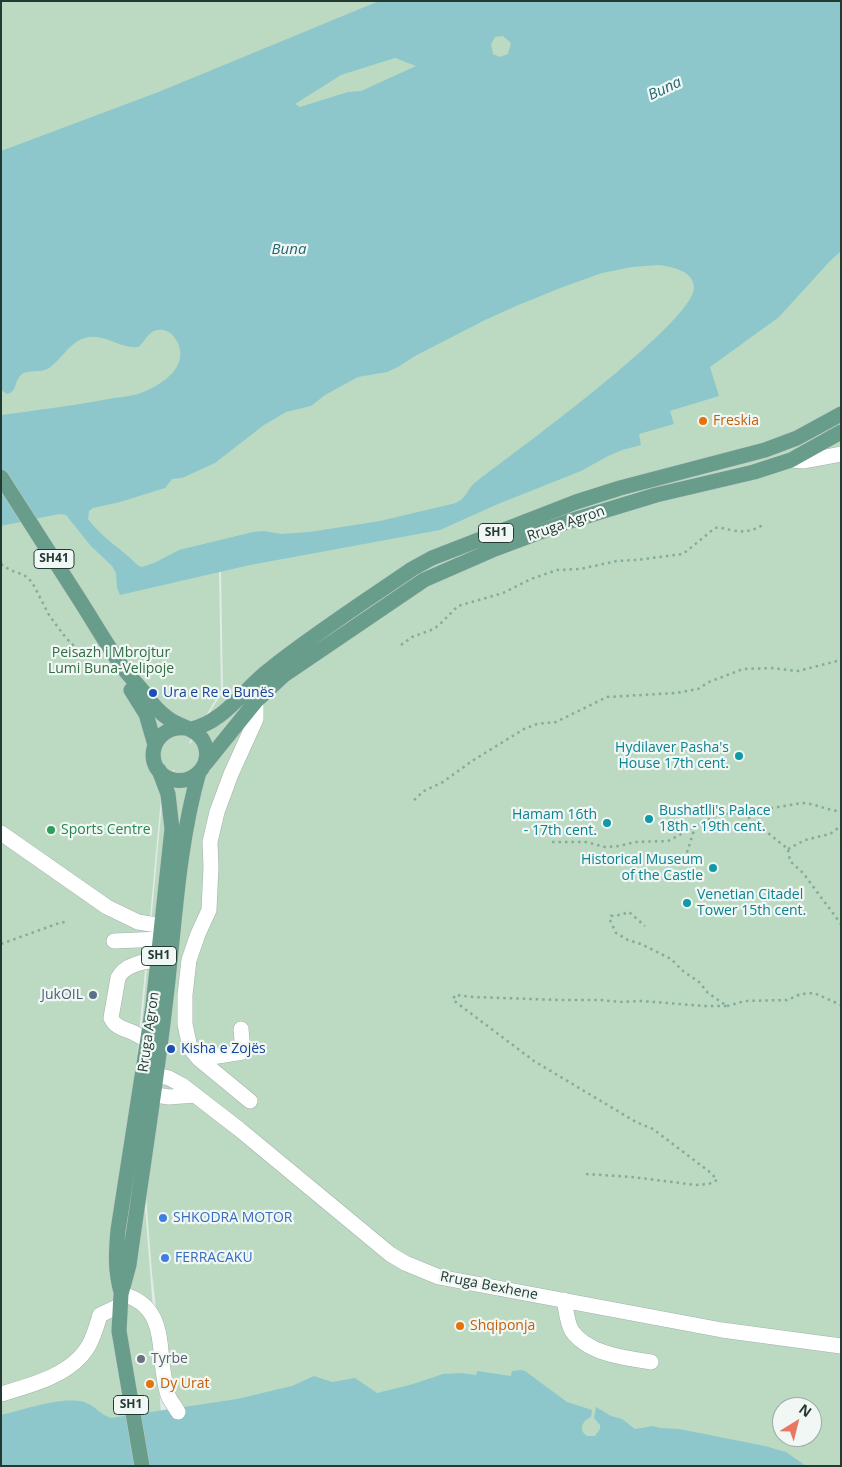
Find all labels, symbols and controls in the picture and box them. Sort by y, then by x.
water label: Buna [645,73,685,105]
water label: Buna [272,241,306,259]
place label: Freskia [713,413,759,429]
marker: Freskia [697,415,709,427]
street label: Rruga Agron [525,503,607,545]
road number: SH1 [478,524,514,542]
road number: SH41 [34,550,74,568]
park label: Peisazh i Mbrojtur Lumi Buna-Velipoje [48,645,174,678]
place label: Ura e Re e Bunës [163,685,274,701]
marker: Ura e Re e Bunës [147,687,159,699]
place label: Hydilaver Pasha's House 17th cent. [615,740,729,772]
marker: Hydilaver Pasha's House 17th cent. [733,750,745,762]
place label: Bushatlli's Palace 18th - 19th cent. [659,803,771,836]
place label: Hamam 16th - 17th cent. [512,807,597,840]
marker: Bushatlli's Palace 18th - 19th cent. [643,813,655,825]
marker: Hamam 16th - 17th cent. [601,817,613,829]
place label: Sports Centre [61,822,151,838]
marker: Sports Centre [45,824,57,836]
place label: Historical Museum of the Castle [581,852,703,884]
marker: Historical Museum of the Castle [707,862,719,874]
place label: Venetian Citadel Tower 15th cent. [697,887,806,920]
marker: Venetian Citadel Tower 15th cent. [681,897,693,909]
road number: SH1 [142,946,176,966]
place label: JukOIL [41,987,83,1003]
marker: JukOIL [87,989,99,1001]
street label: Rruga Agron [135,991,163,1073]
place label: Kisha e Zojës [181,1041,266,1057]
marker: Kisha e Zojës [165,1043,177,1055]
place label: SHKODRA MOTOR [173,1210,292,1226]
marker: SHKODRA MOTOR [157,1212,169,1224]
place label: FERRACAKU [175,1250,253,1266]
marker: FERRACAKU [159,1252,171,1264]
street label: Rruga Bexhene [439,1268,539,1304]
place label: Shqiponja [470,1318,535,1334]
marker: Shqiponja [454,1320,466,1332]
place label: Tyrbe [151,1351,188,1367]
marker: Tyrbe [135,1353,147,1365]
place label: Dy Urat [160,1376,210,1392]
marker: Dy Urat [144,1378,156,1390]
road number: SH1 [114,1396,148,1414]
north arrow [772,1397,822,1447]
text: N [795,1399,816,1421]

